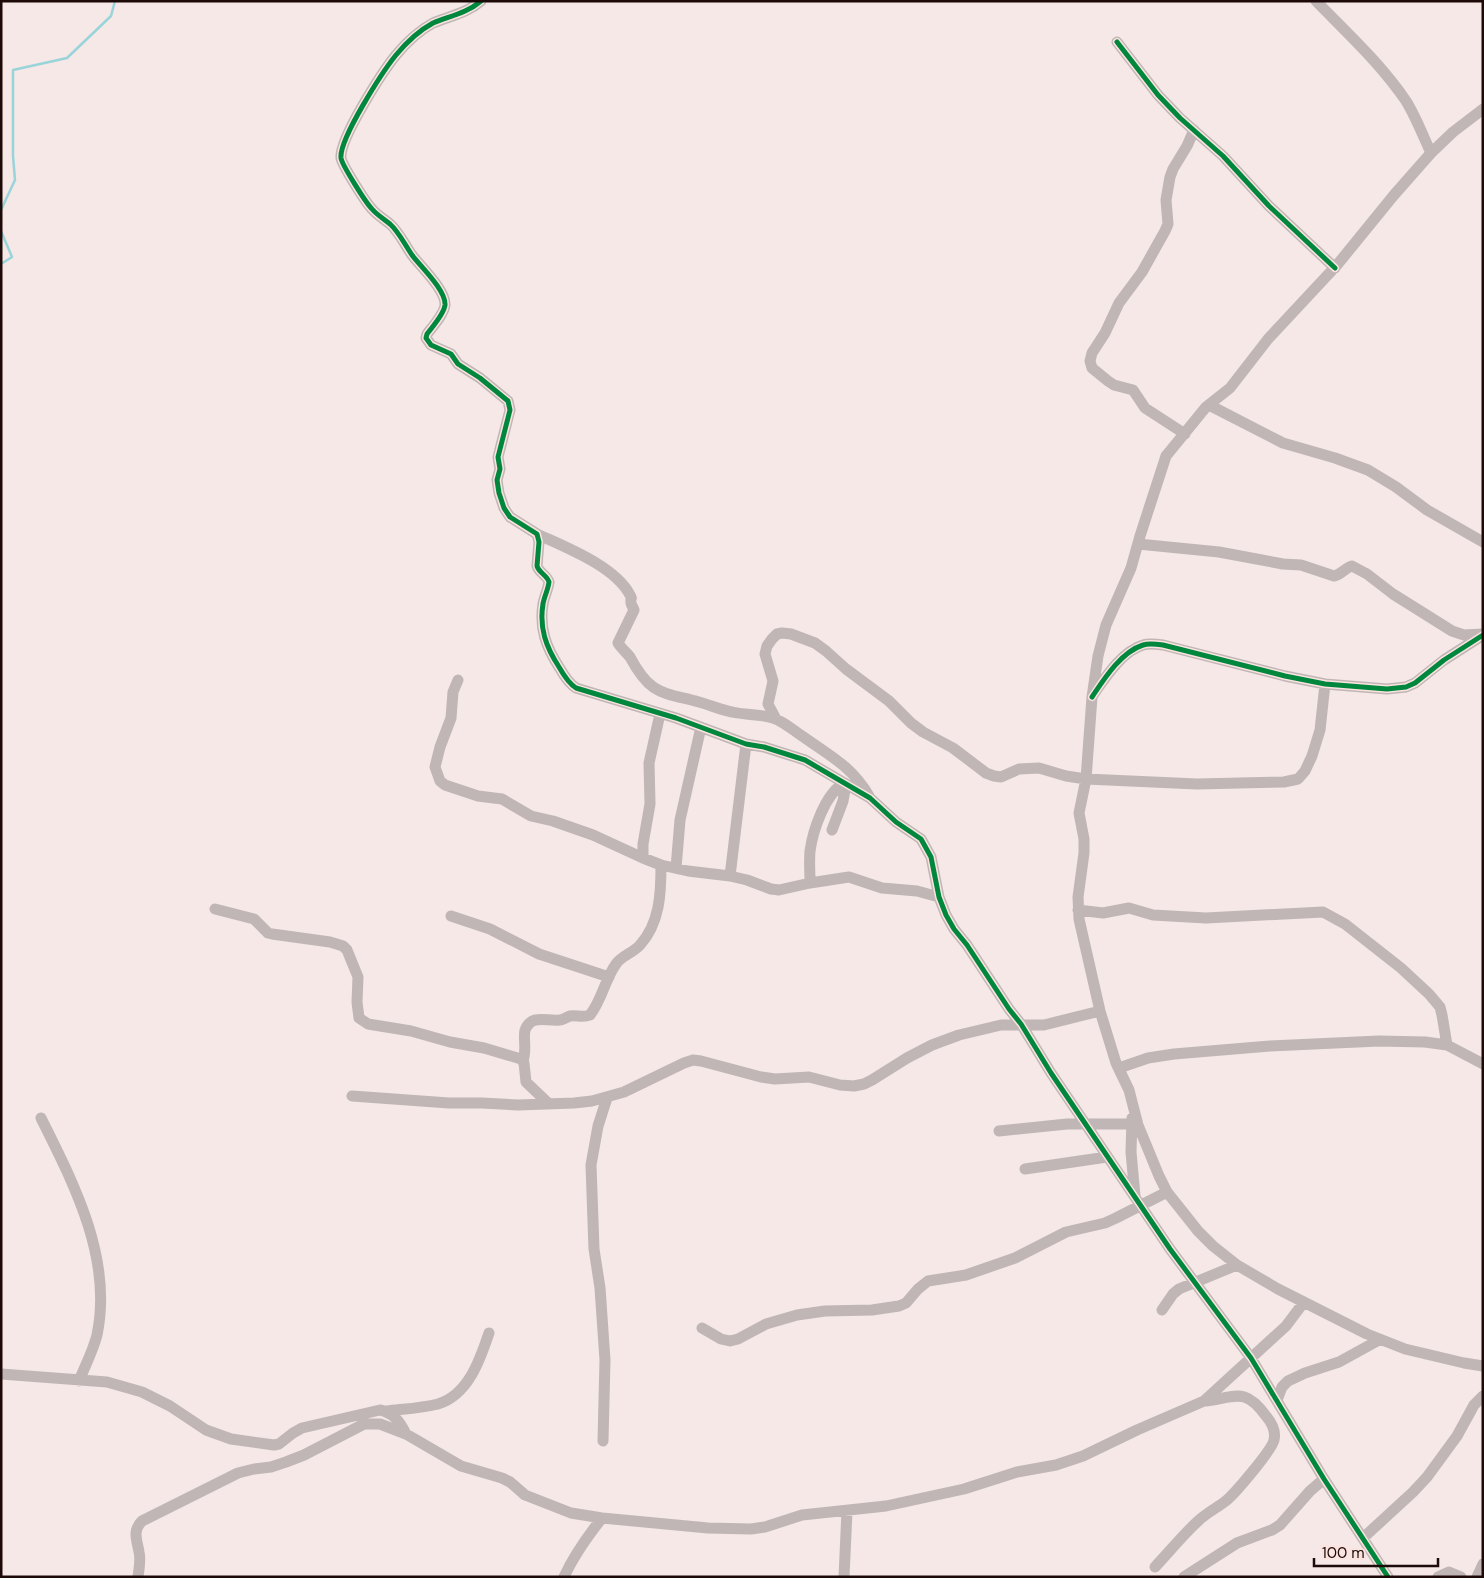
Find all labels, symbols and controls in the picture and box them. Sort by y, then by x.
scale bar [1314,1536,1438,1568]
text: 100 m [1322,1543,1365,1563]

